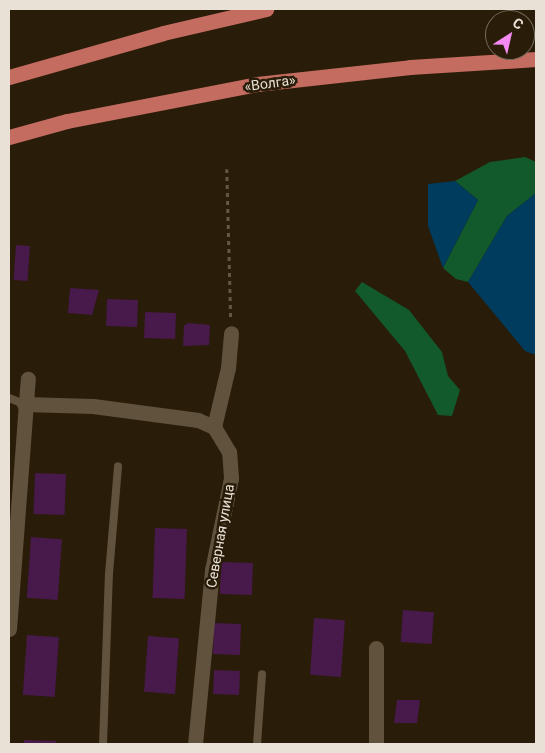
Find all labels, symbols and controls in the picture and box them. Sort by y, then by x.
north arrow [485,10,535,60]
text: С [510,14,526,33]
street label: «Волга» [243,71,297,95]
street label: Северная улица [203,483,237,589]

